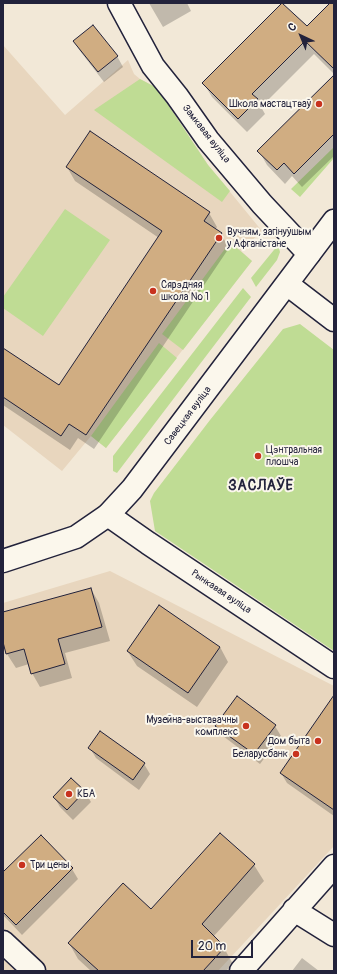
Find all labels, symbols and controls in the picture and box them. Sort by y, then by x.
north arrow [281,16,321,56]
text: С [285,20,299,34]
place label: Школа мастацтваў [229,98,311,110]
marker: Школа мастацтваў [314,99,324,109]
street label: Замкавая вуліца [180,102,232,166]
place label: Вучням, загінуўшым у Афганістане [227,226,311,250]
marker: Вучням, загінуўшым у Афганістане [214,233,224,243]
place label: Сярэдняя школа № 1 [161,279,209,302]
marker: Сярэдняя школа № 1 [148,286,158,296]
street label: Савецкая вуліца [162,384,214,448]
place label: Цэнтральная плошча [266,444,322,468]
marker: Цэнтральная плошча [253,451,263,461]
district label: ЗАСЛАЎЕ [228,478,294,494]
street label: Рынкавая вуліца [189,568,253,616]
place label: Музейна-выставачны комплекс [146,714,238,738]
marker: Музейна-выставачны комплекс [241,721,251,731]
place label: Дом быта [268,735,310,747]
marker: Дом быта [313,736,323,746]
place label: Беларусбанк [233,748,288,760]
marker: Беларусбанк [291,749,301,759]
place label: КБА [77,788,95,800]
marker: КБА [64,789,74,799]
place label: Три цены [30,859,70,871]
marker: Три цены [17,860,27,870]
scale bar [193,932,255,958]
text: 20 m [198,939,226,954]

